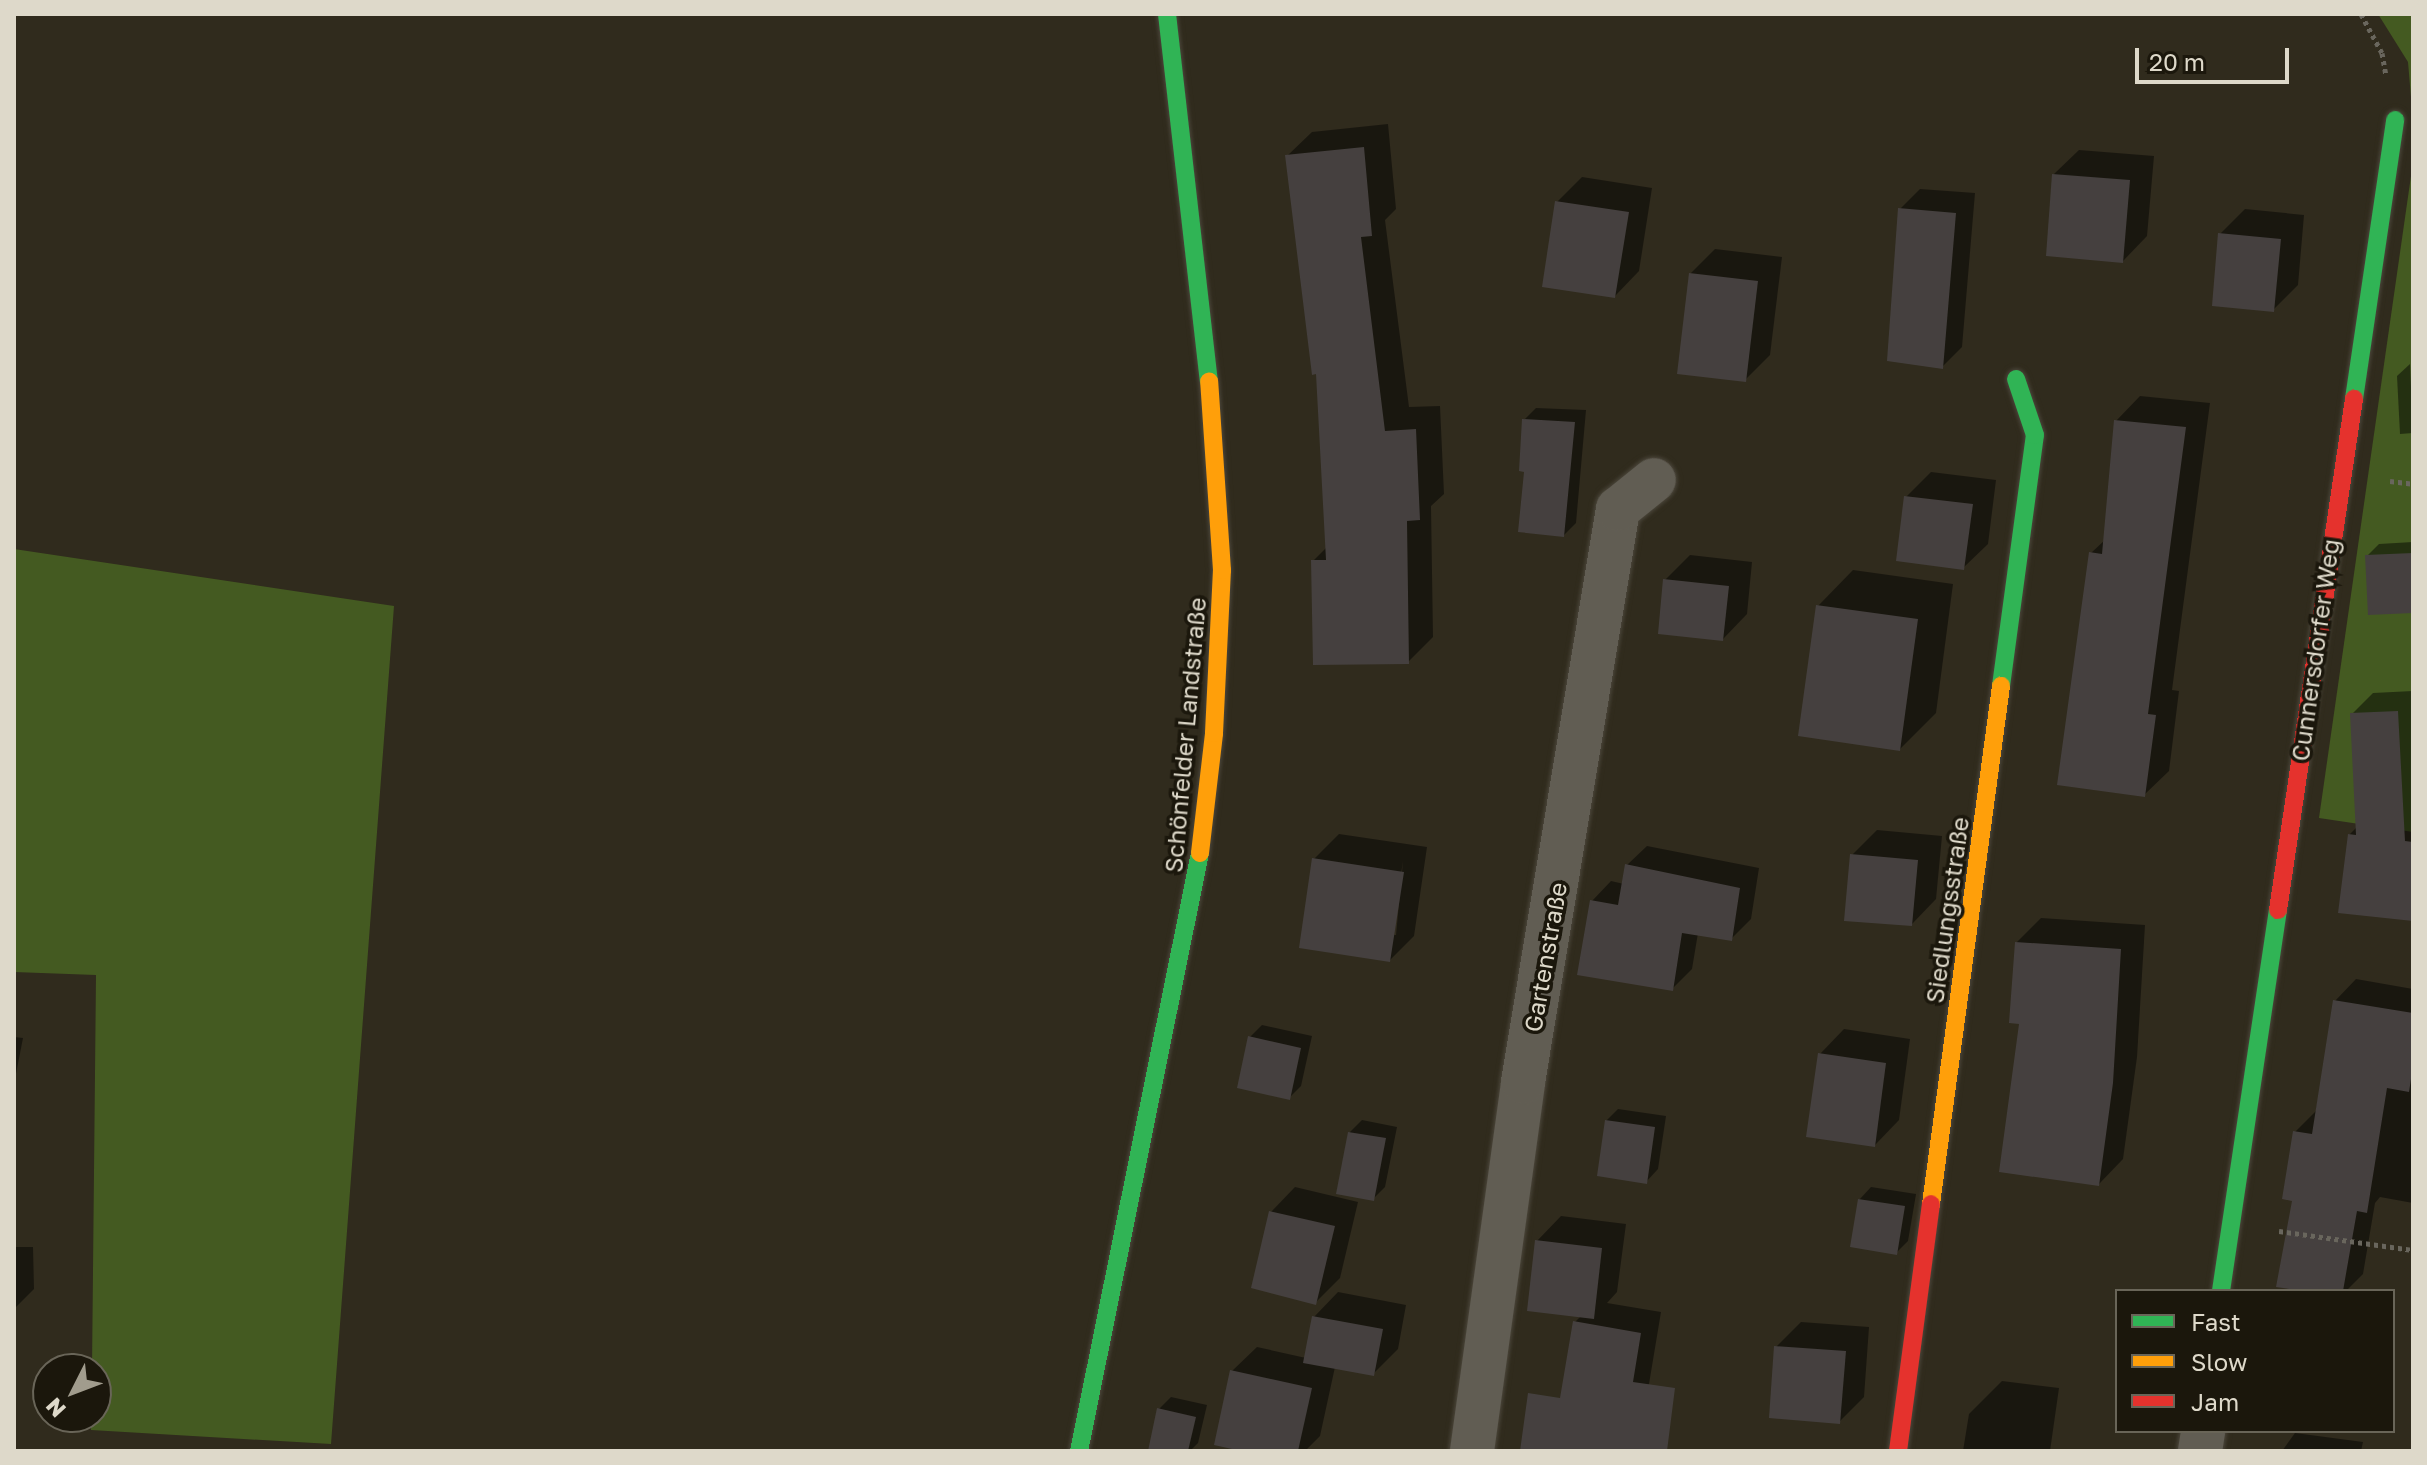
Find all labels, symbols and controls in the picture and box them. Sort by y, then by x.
scale bar [2139,32,2293,82]
text: 20 m [2149,47,2205,76]
street label: Cunnersdorfer Weg [2285,537,2345,763]
street label: Schönfelder Landstraße [1159,596,1211,874]
street label: Siedlungsstraße [1920,815,1974,1005]
street label: Gartenstraße [1518,880,1572,1034]
legend [2115,1289,2395,1433]
text: Fast [2191,1307,2241,1336]
text: Slow [2191,1347,2247,1376]
north arrow [32,1353,112,1433]
text: Jam [2191,1387,2239,1416]
text: N [40,1393,71,1423]

